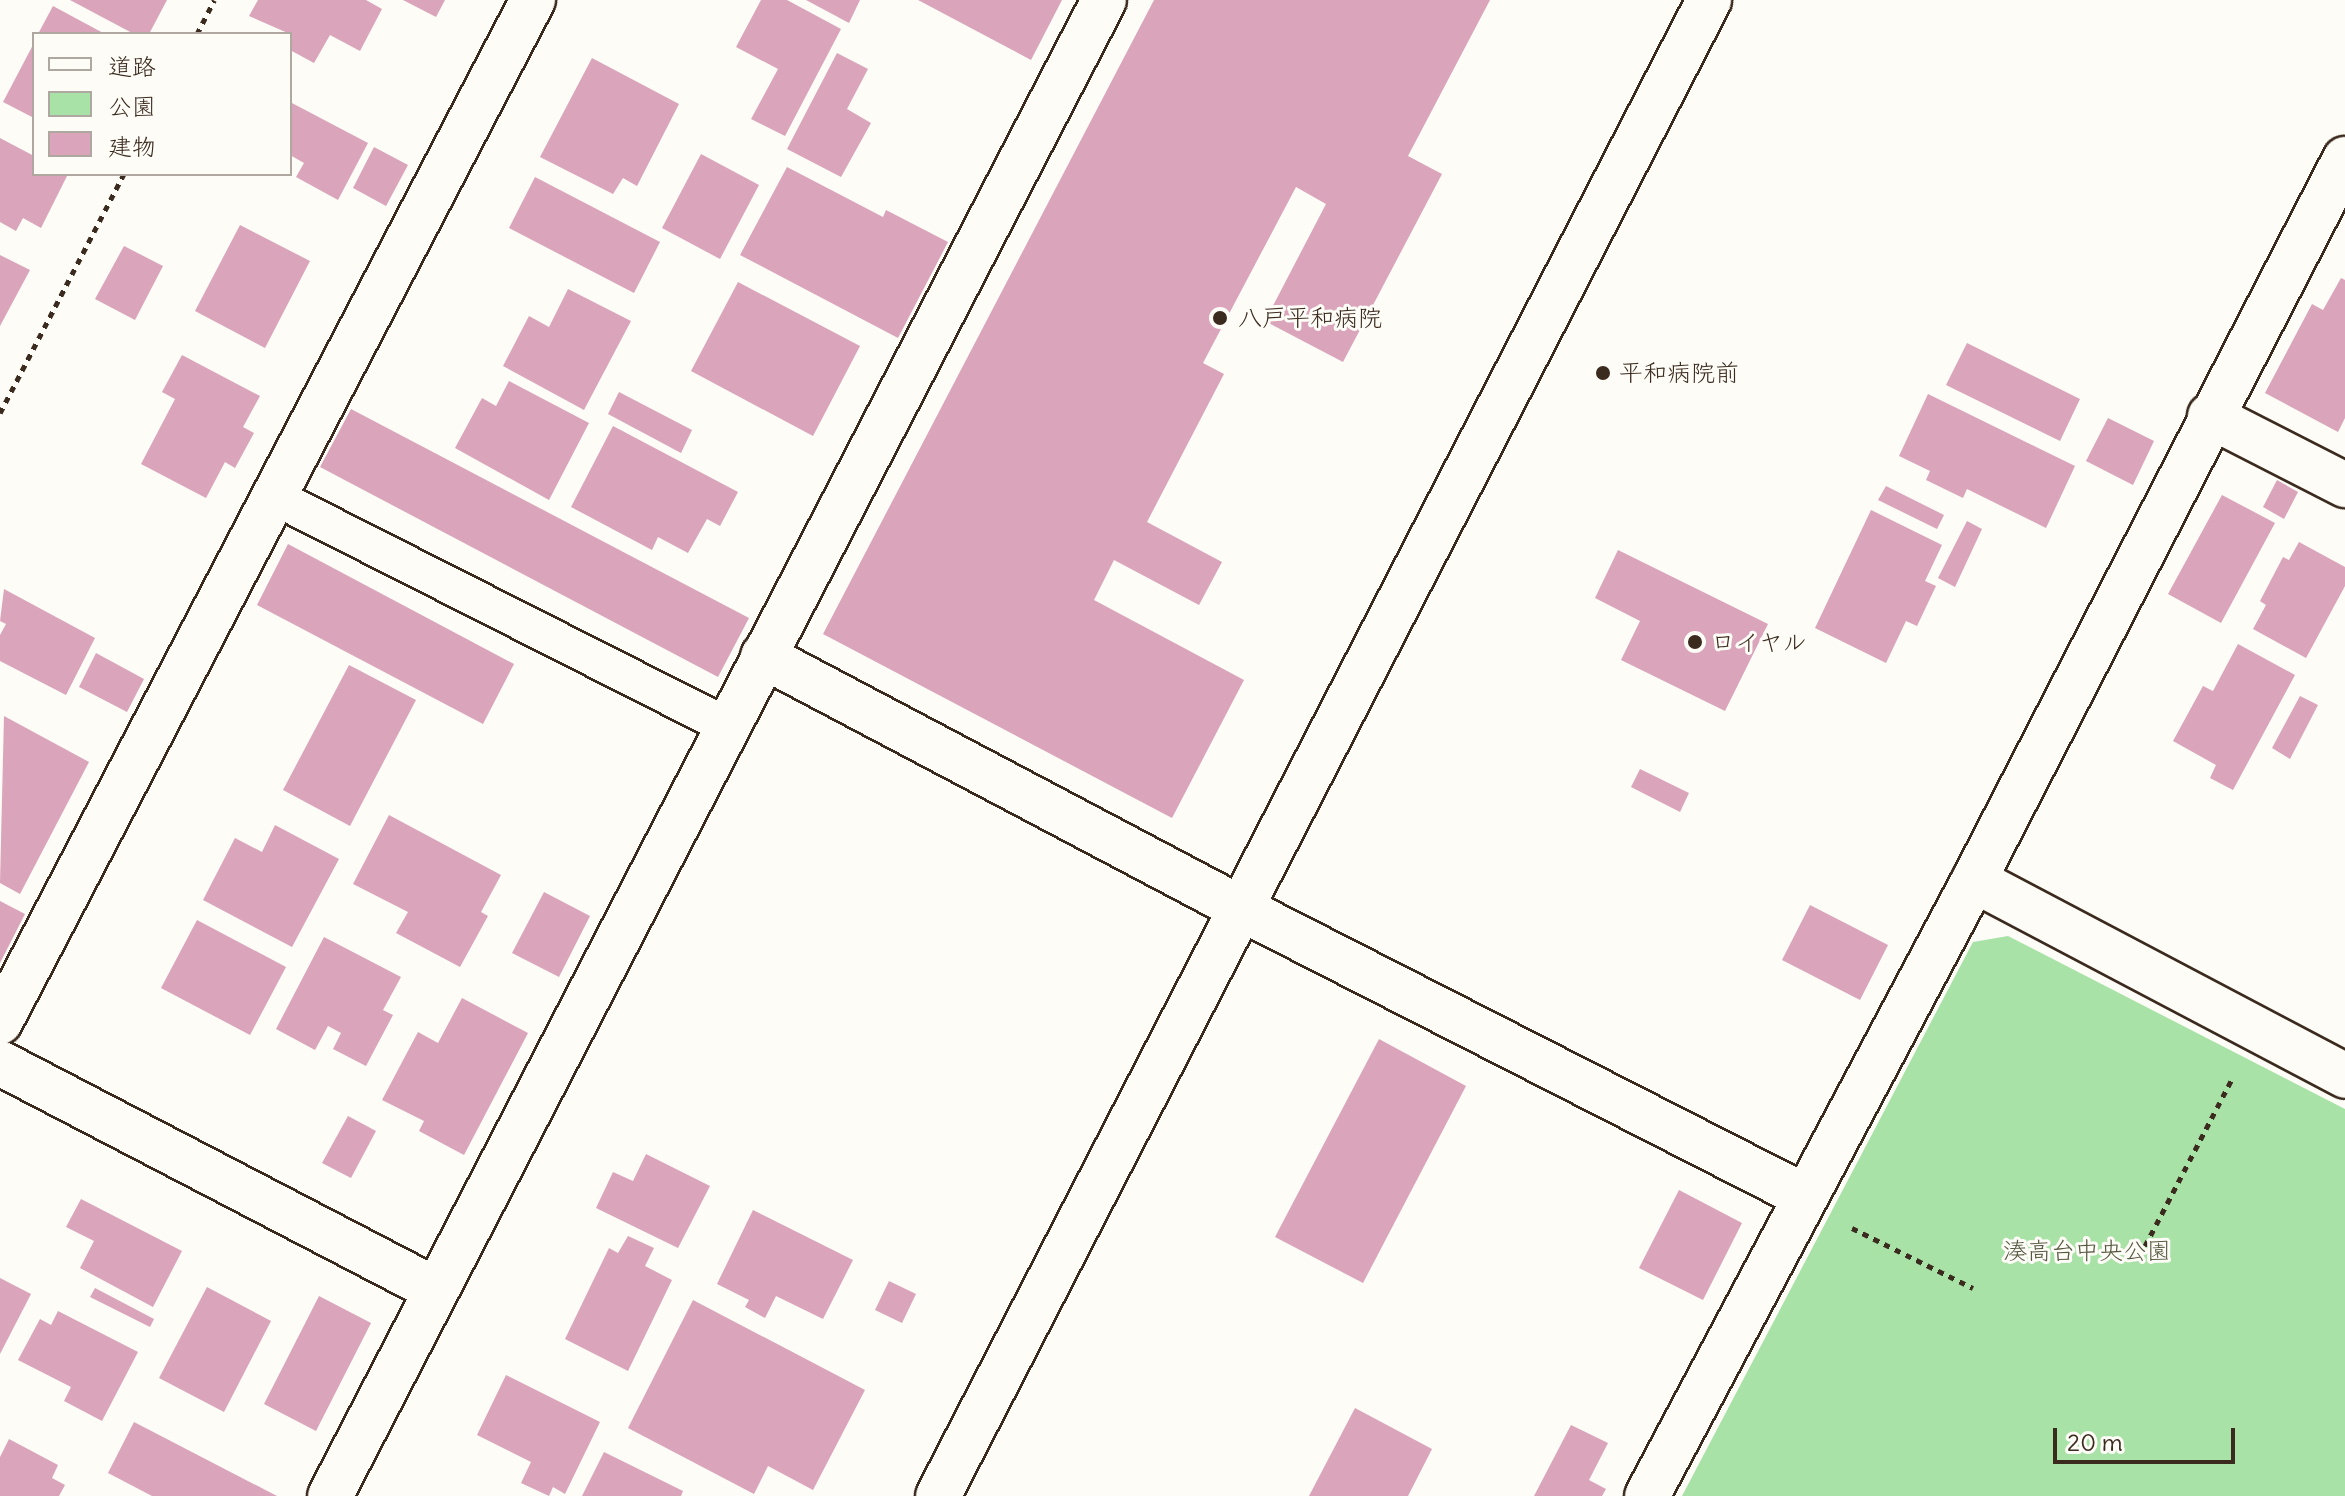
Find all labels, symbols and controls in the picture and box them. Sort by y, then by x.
legend [32,32,292,176]
text: 道路 [108,51,156,81]
text: 公園 [108,91,156,121]
text: 建物 [108,131,156,161]
place label: 八戸平和病院 [1238,304,1382,332]
marker: 八戸平和病院 [1209,307,1231,329]
place label: 平和病院前 [1619,359,1739,387]
marker: 平和病院前 [1594,364,1612,382]
place label: ロイヤル [1711,628,1807,656]
marker: ロイヤル [1686,633,1704,651]
park label: 湊高台中央公園 [2003,1237,2171,1265]
scale bar [2057,1412,2239,1462]
text: 20 m [2067,1427,2123,1457]

